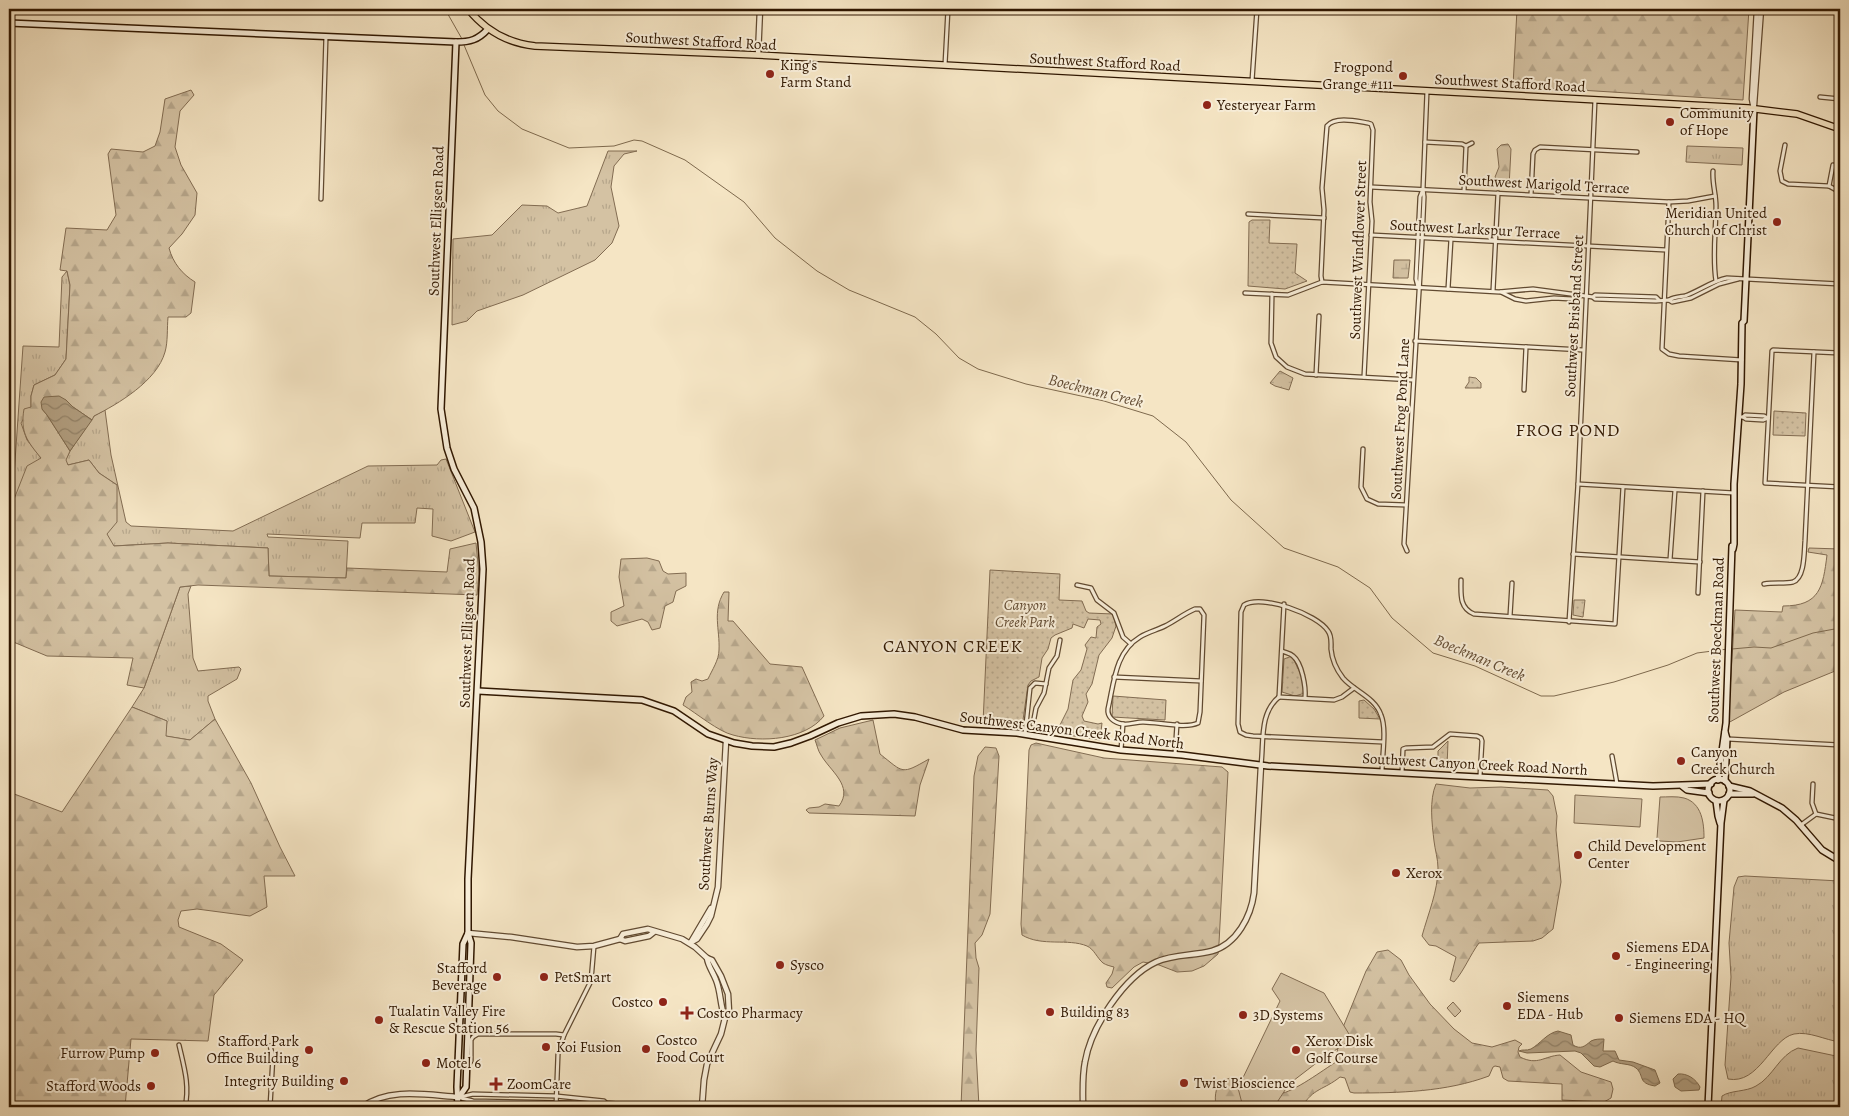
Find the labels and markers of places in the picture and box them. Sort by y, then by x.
place label: King's Farm Stand [780,55,852,92]
place label: Frogpond Grange #111 [1322,57,1394,94]
marker: King's Farm Stand [764,68,776,80]
marker: Frogpond Grange #111 [1397,70,1409,82]
place label: Yesteryear Farm [1216,95,1317,115]
marker: Yesteryear Farm [1201,99,1213,111]
place label: Community of Hope [1680,103,1754,140]
marker: Community of Hope [1664,116,1676,128]
place label: Meridian United Church of Christ [1665,203,1768,240]
marker: Meridian United Church of Christ [1771,216,1783,228]
place label: Canyon Creek Church [1691,742,1775,779]
marker: Canyon Creek Church [1675,755,1687,767]
place label: Child Development Center [1588,836,1706,873]
marker: Child Development Center [1572,849,1584,861]
place label: Xerox [1406,863,1442,883]
marker: Xerox [1390,867,1402,879]
place label: Siemens EDA - Engineering [1626,937,1711,974]
marker: Siemens EDA - Engineering [1610,950,1622,962]
place label: Sysco [790,955,824,975]
place label: Stafford Beverage [431,958,488,995]
marker: Sysco [774,959,786,971]
place label: PetSmart [554,967,611,987]
marker: Stafford Beverage [491,971,503,983]
marker: PetSmart [538,971,550,983]
place label: Siemens EDA - Hub [1517,987,1583,1024]
place label: Costco [612,992,653,1012]
marker: Costco [657,996,669,1008]
marker: Siemens EDA - Hub [1501,1000,1513,1012]
place label: Tualatin Valley Fire & Rescue Station 56 [389,1001,509,1038]
place label: Building 83 [1060,1002,1129,1022]
place label: Costco Pharmacy [697,1003,803,1023]
place label: 3D Systems [1253,1005,1323,1025]
marker: Building 83 [1044,1006,1056,1018]
marker: Costco Pharmacy [681,1007,693,1019]
place label: Siemens EDA - HQ [1629,1008,1748,1028]
marker: 3D Systems [1237,1009,1249,1021]
marker: Siemens EDA - HQ [1613,1012,1625,1024]
marker: Tualatin Valley Fire & Rescue Station 56 [373,1014,385,1026]
place label: Costco Food Court [656,1030,724,1067]
place label: Stafford Park Office Building [207,1031,300,1068]
place label: Xerox Disk Golf Course [1306,1031,1378,1068]
place label: Koi Fusion [556,1037,621,1057]
marker: Koi Fusion [540,1041,552,1053]
place label: Furrow Pump [60,1043,145,1063]
marker: Costco Food Court [640,1043,652,1055]
marker: Stafford Park Office Building [303,1044,315,1056]
marker: Xerox Disk Golf Course [1290,1044,1302,1056]
marker: Furrow Pump [149,1047,161,1059]
place label: Motel 6 [436,1053,481,1073]
marker: Motel 6 [420,1057,432,1069]
place label: Integrity Building [224,1071,334,1091]
place label: Twist Bioscience [1194,1073,1295,1093]
place label: ZoomCare [507,1074,572,1094]
marker: Integrity Building [338,1075,350,1087]
place label: Stafford Woods [46,1076,141,1096]
marker: ZoomCare [489,1077,503,1091]
marker: Twist Bioscience [1178,1077,1190,1089]
marker: Stafford Woods [145,1080,157,1092]

